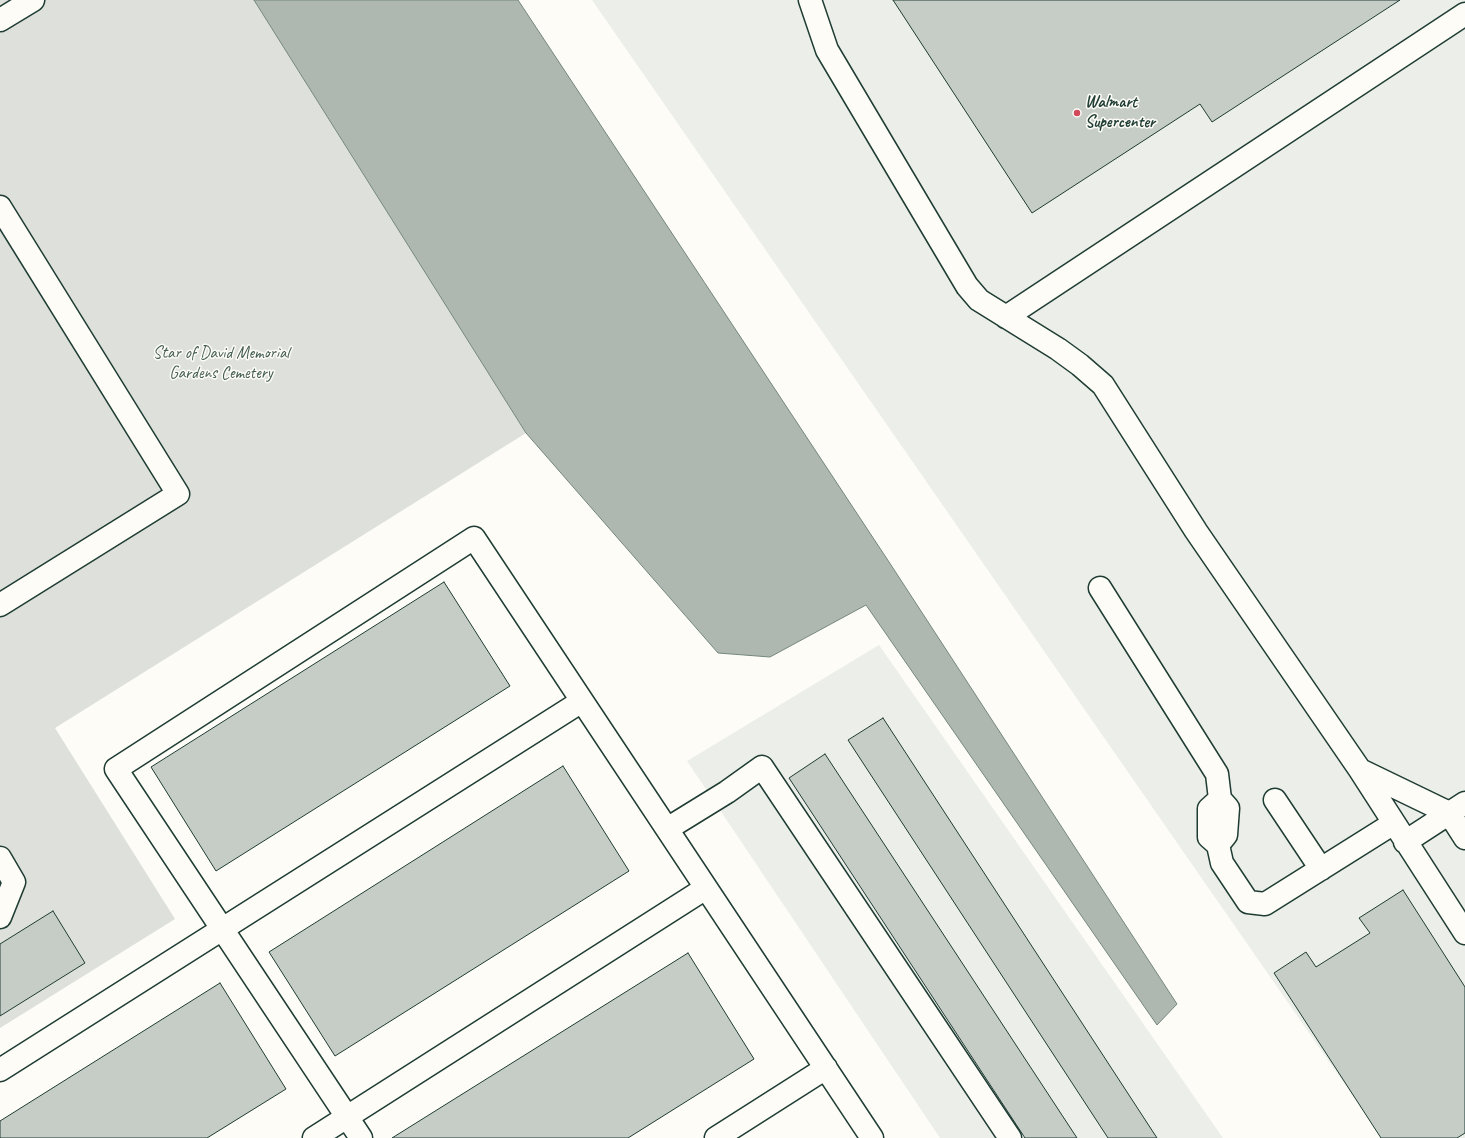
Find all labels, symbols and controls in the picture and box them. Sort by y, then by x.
place label: Walmart Supercenter [1085,93,1155,133]
marker: Walmart Supercenter [1072,108,1082,118]
park label: Star of David Memorial Gardens Cemetery [153,344,289,384]

